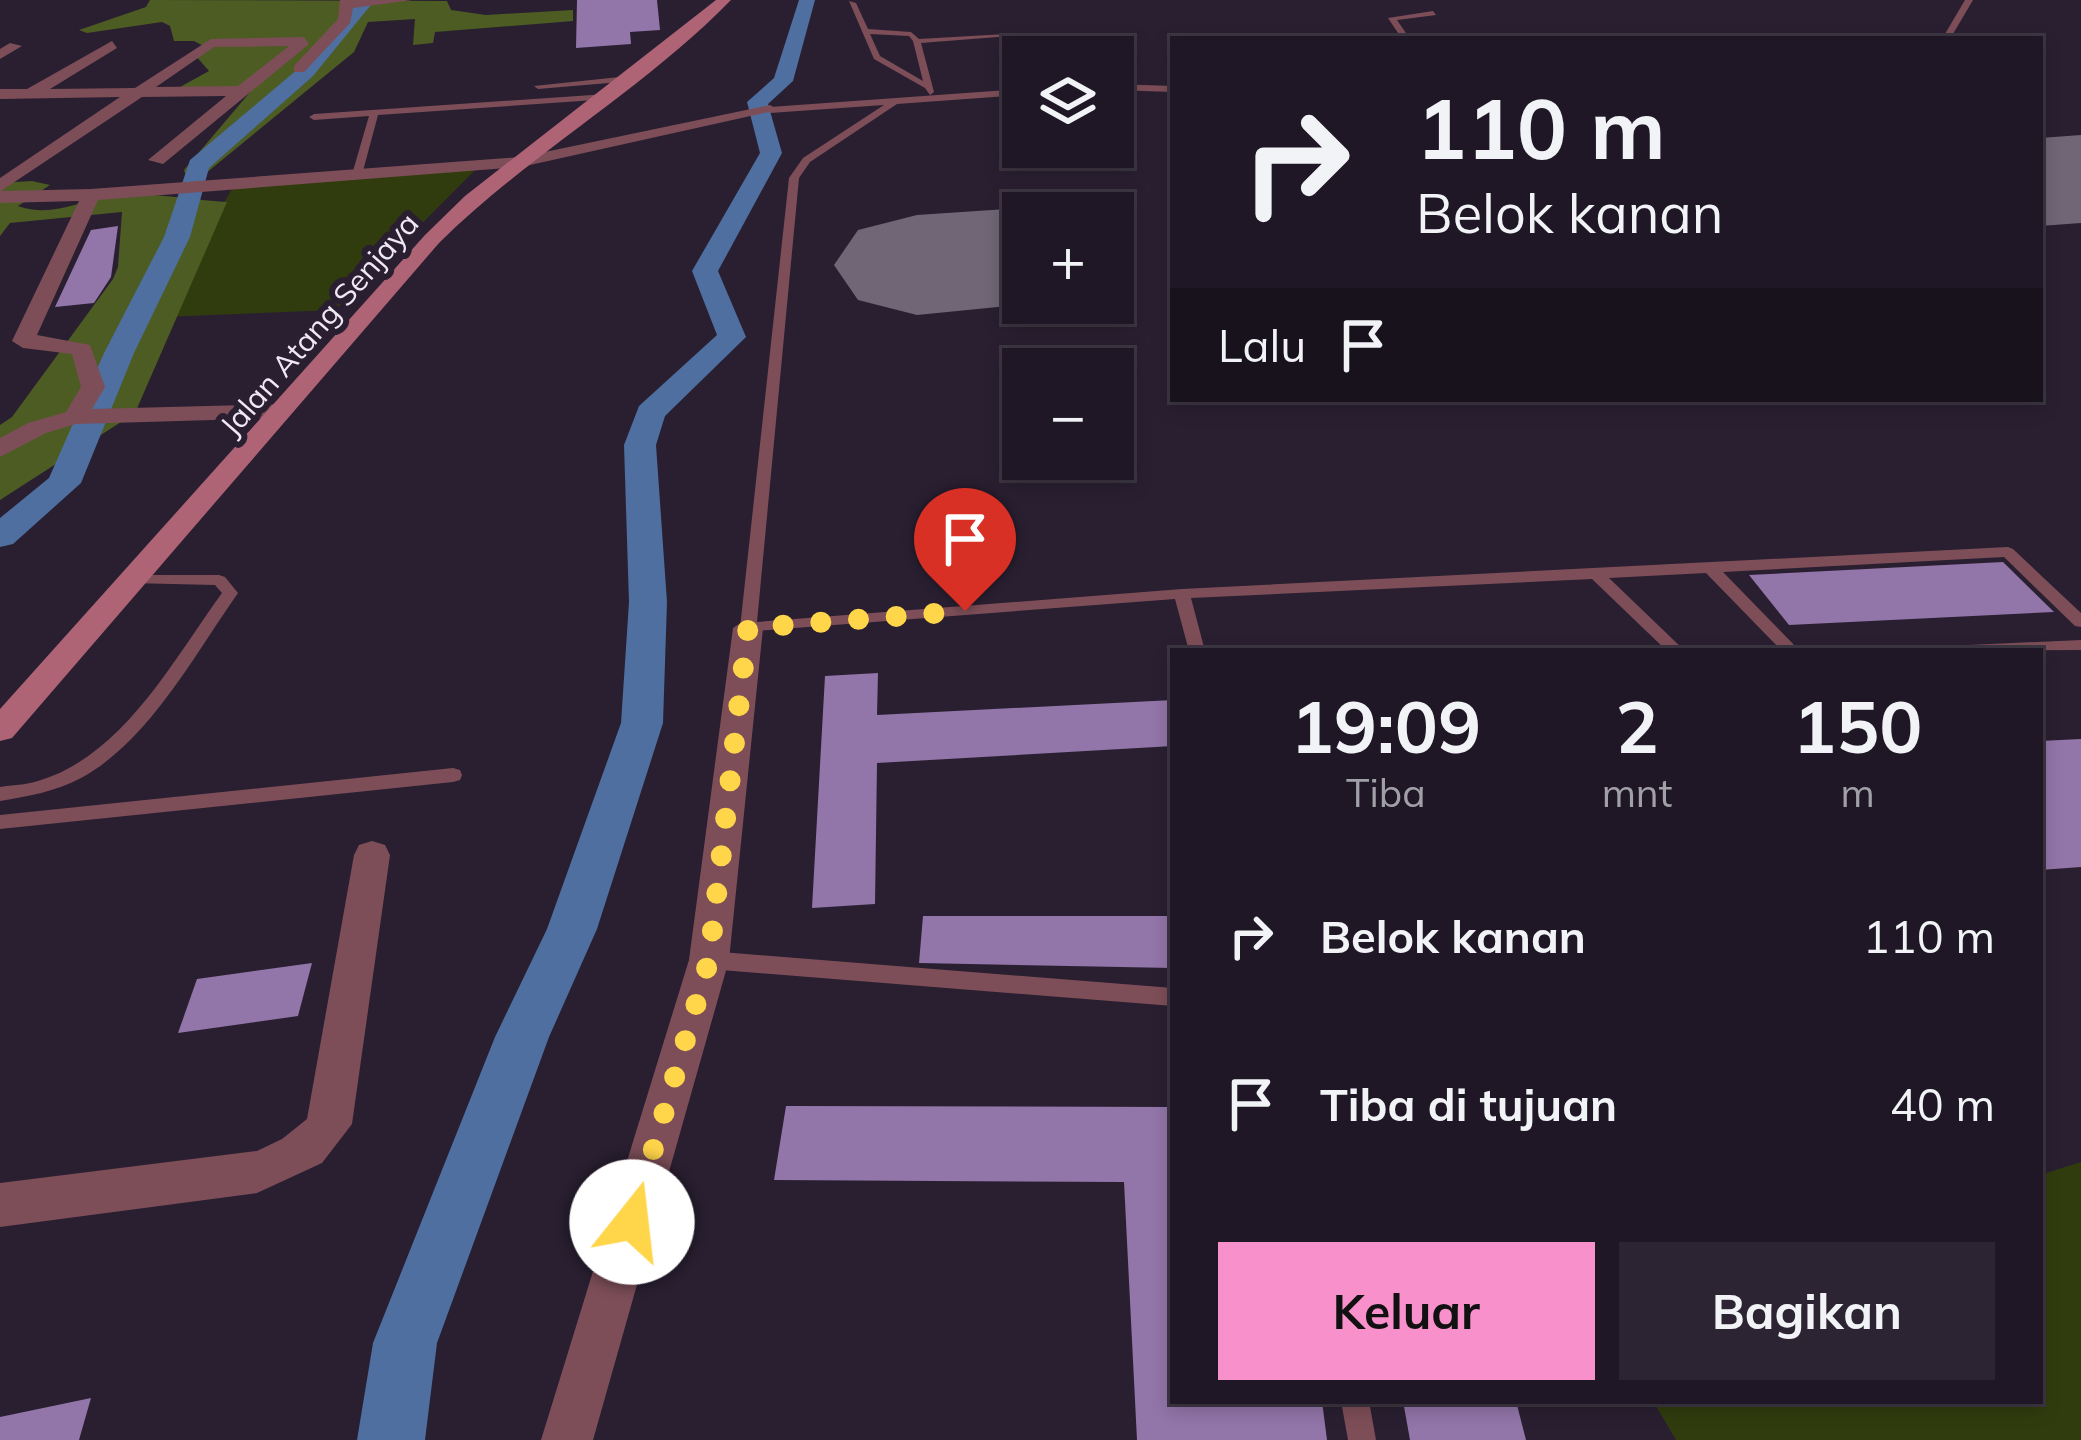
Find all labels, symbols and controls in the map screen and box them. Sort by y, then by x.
map controls [1002,36,1134,480]
button: layers [1002,36,1134,168]
text: 110 m [1416,75,1666,180]
icon: right [1218,84,1374,240]
text: Belok kanan [1416,179,1723,247]
button: + [1002,192,1134,324]
street label: Jalan Atang Senjaya [212,205,426,443]
icon: arrive [1330,312,1396,378]
text: Lalu [1218,317,1306,373]
button: − [1002,348,1134,480]
pin [914,488,1016,611]
icon: arrive [932,506,998,572]
text: 19:09 [1290,681,1481,771]
text: 2 [1615,681,1659,771]
text: 150 [1793,681,1922,771]
text: Tiba [1346,768,1426,817]
text: mnt [1602,768,1672,817]
text: m [1841,768,1875,817]
icon: right [1218,903,1284,969]
text: Belok kanan [1320,908,1586,964]
text: 110 m [1863,908,1995,964]
icon: arrive [1218,1071,1284,1137]
text: Tiba di tujuan [1320,1076,1617,1132]
text: 40 m [1890,1076,1995,1132]
position arrow [569,1159,695,1285]
button: Keluar [1218,1242,1595,1380]
button: Bagikan [1619,1242,1995,1380]

